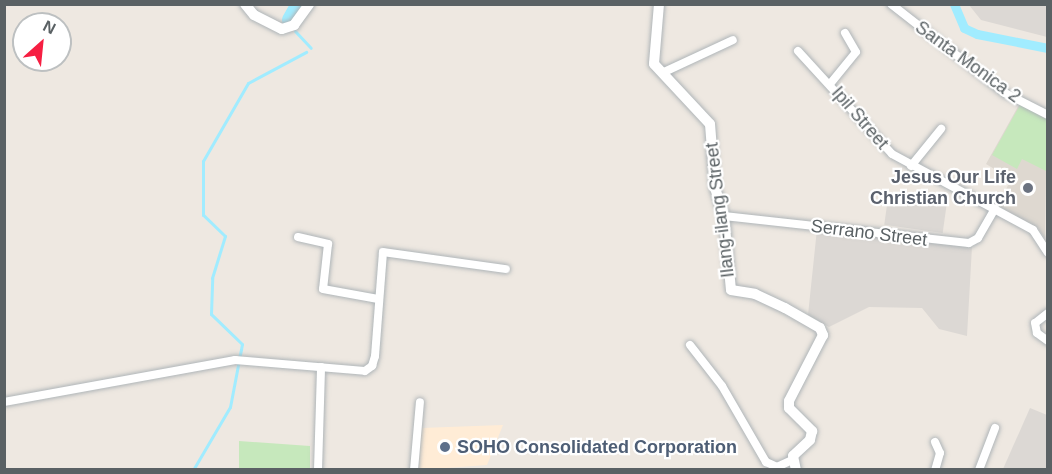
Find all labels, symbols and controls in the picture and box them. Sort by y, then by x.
north arrow [12,12,72,72]
text: N [40,17,59,37]
street label: Santa Monica 2 [911,17,1025,107]
street label: Ipil Street [827,82,893,154]
street label: Ilang-ilang Street [701,141,739,279]
place label: Jesus Our Life Christian Church [870,167,1016,210]
marker: Jesus Our Life Christian Church [1021,181,1035,195]
street label: Serrano Street [810,215,928,251]
place label: SOHO Consolidated Corporation [457,436,737,458]
marker: SOHO Consolidated Corporation [438,440,452,454]

